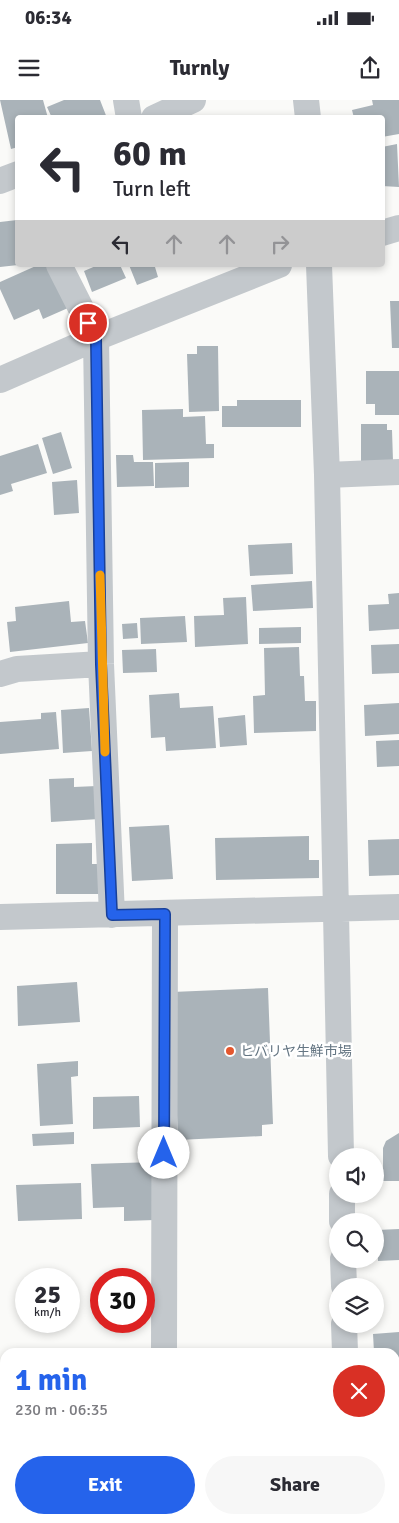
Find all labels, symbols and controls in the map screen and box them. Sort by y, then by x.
text: 06:34 [25,6,72,30]
icon: menu [15,54,43,82]
text: Turnly [170,54,229,81]
icon: share [356,54,384,82]
text: 60 m [113,132,187,175]
icon: left [30,135,95,200]
text: Turn left [113,175,191,202]
icon: left [107,230,135,258]
icon: ahead [160,230,188,258]
icon: ahead [213,230,241,258]
icon: right [266,230,294,258]
pin [67,302,109,344]
icon: arrive [74,309,102,337]
place label: ヒバリヤ生鮮市場 [240,1043,352,1060]
marker: ヒバリヤ生鮮市場 [224,1045,236,1057]
position arrow [137,1126,189,1178]
map controls [329,1148,384,1333]
button: sound [329,1148,384,1203]
button: search [329,1213,384,1268]
speed limit sign: 30 [90,1268,155,1333]
button: layers [329,1278,384,1333]
text: 25 [34,1279,61,1310]
text: km/h [34,1305,61,1320]
text: 1 min [15,1362,87,1399]
button: close [333,1365,385,1417]
text: 230 m · 06:35 [15,1400,108,1420]
button: Exit [15,1456,195,1514]
button: Share [205,1456,385,1514]

